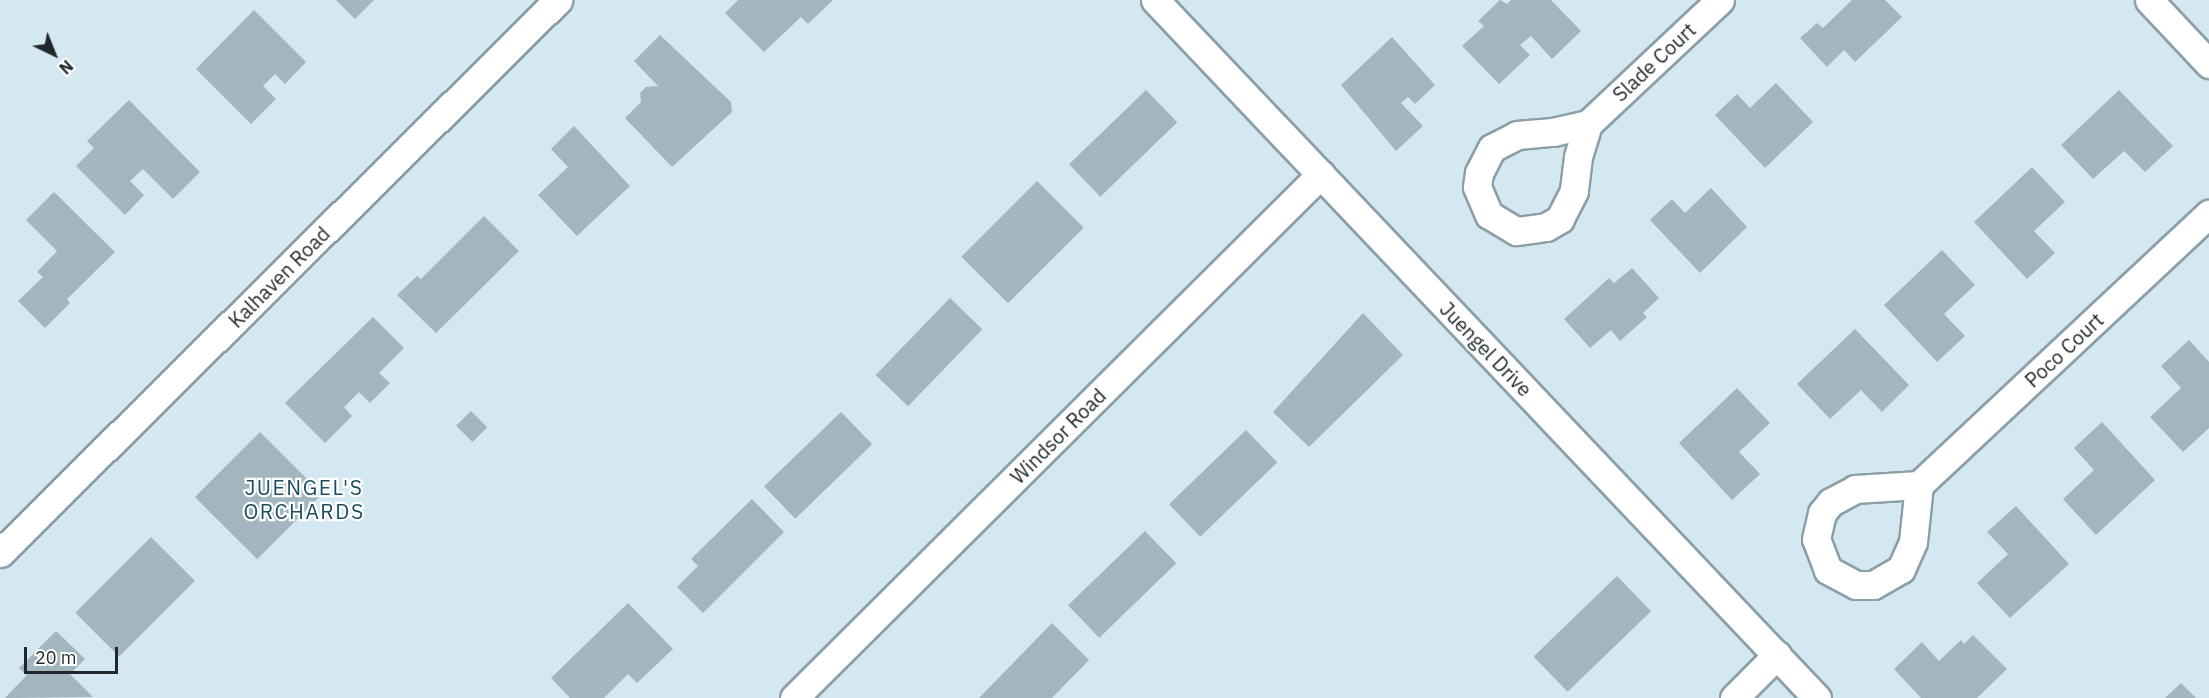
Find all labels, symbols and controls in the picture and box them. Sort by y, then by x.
street label: Slade Court [1608,18,1700,106]
north arrow [24,24,84,84]
text: N [55,56,77,78]
street label: Kalhaven Road [223,221,335,333]
street label: Juengel Drive [1435,297,1537,401]
street label: Poco Court [2020,308,2108,392]
street label: Windsor Road [1005,383,1111,489]
district label: JUENGEL'S ORCHARDS [243,474,365,524]
scale bar [27,635,122,673]
text: 20 m [35,646,77,669]

